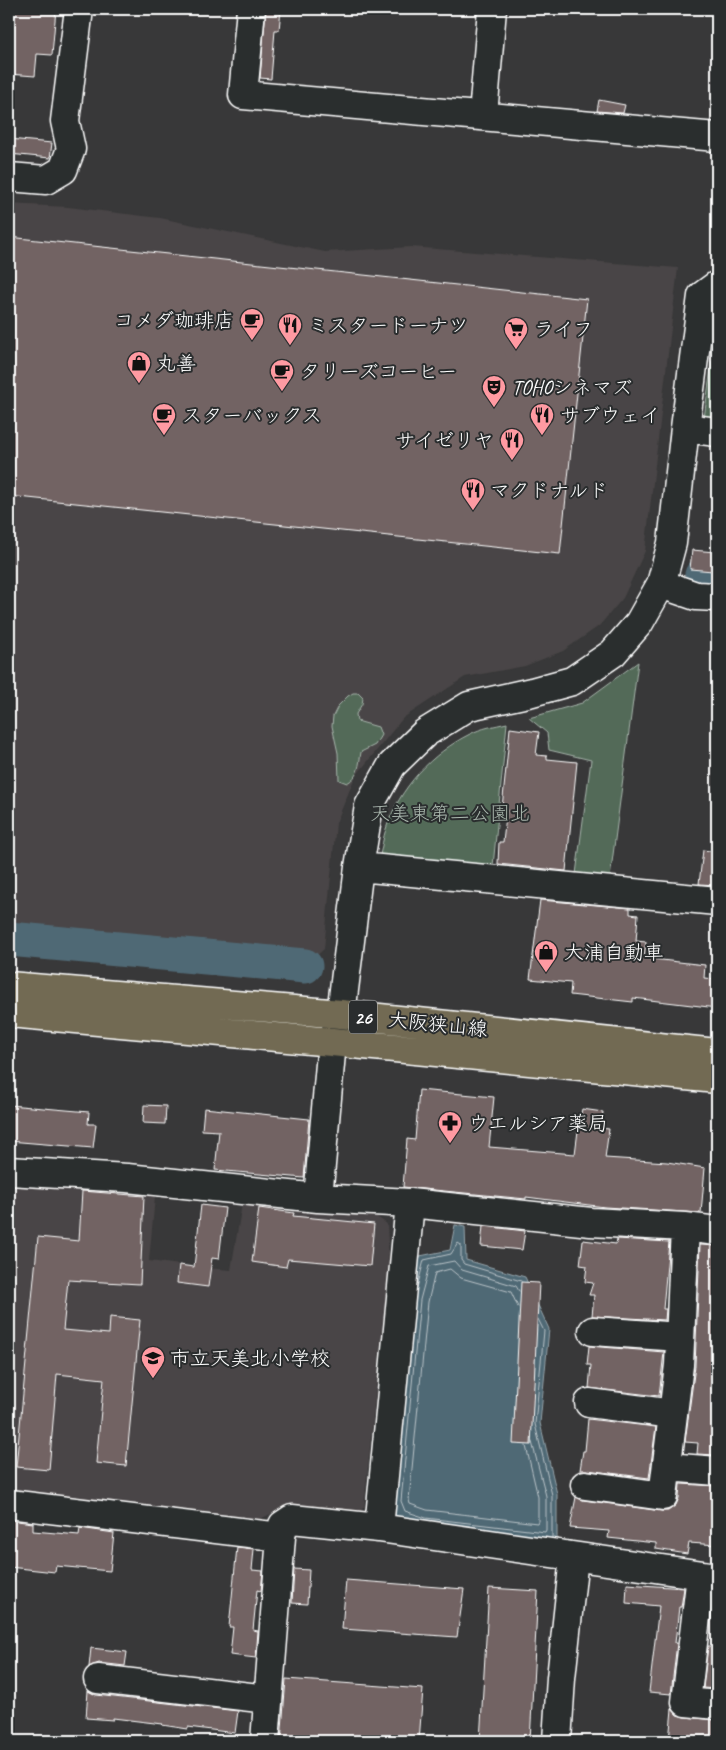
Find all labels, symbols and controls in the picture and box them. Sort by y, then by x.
cafe icon: コメダ珈琲店 [239,307,265,341]
place label: コメダ珈琲店 [114,308,234,333]
restaurant icon: ミスタードーナツ [277,312,303,346]
place label: ミスタードーナツ [308,313,468,338]
supermarket icon: ライフ [503,316,529,350]
place label: ライフ [534,317,593,342]
shop icon: 丸善 [126,350,152,384]
place label: 丸善 [156,351,196,376]
cafe icon: タリーズコーヒー [269,358,295,392]
place label: タリーズコーヒー [300,359,457,384]
theatre icon: TOHOシネマズ [481,374,507,408]
place label: TOHOシネマズ [512,375,632,400]
cafe icon: スターバックス [151,402,177,436]
restaurant icon: サブウェイ [529,402,555,436]
place label: スターバックス [182,403,322,428]
place label: サブウェイ [560,403,660,428]
restaurant icon: サイゼリヤ [499,427,525,461]
place label: サイゼリヤ [395,428,494,453]
restaurant icon: マクドナルド [460,477,486,511]
place label: マクドナルド [490,478,608,503]
park label: 天美東第二公園北 [370,801,530,826]
shop icon: 大浦自動車 [533,939,559,973]
place label: 大浦自動車 [564,940,664,965]
road number: 26 [349,1000,377,1034]
street label: 大阪狭山線 [387,1007,489,1042]
pharmacy icon: ウエルシア薬局 [437,1110,463,1144]
place label: ウエルシア薬局 [468,1111,608,1136]
school or university icon: 市立天美北小学校 [140,1345,166,1379]
place label: 市立天美北小学校 [170,1346,330,1371]

